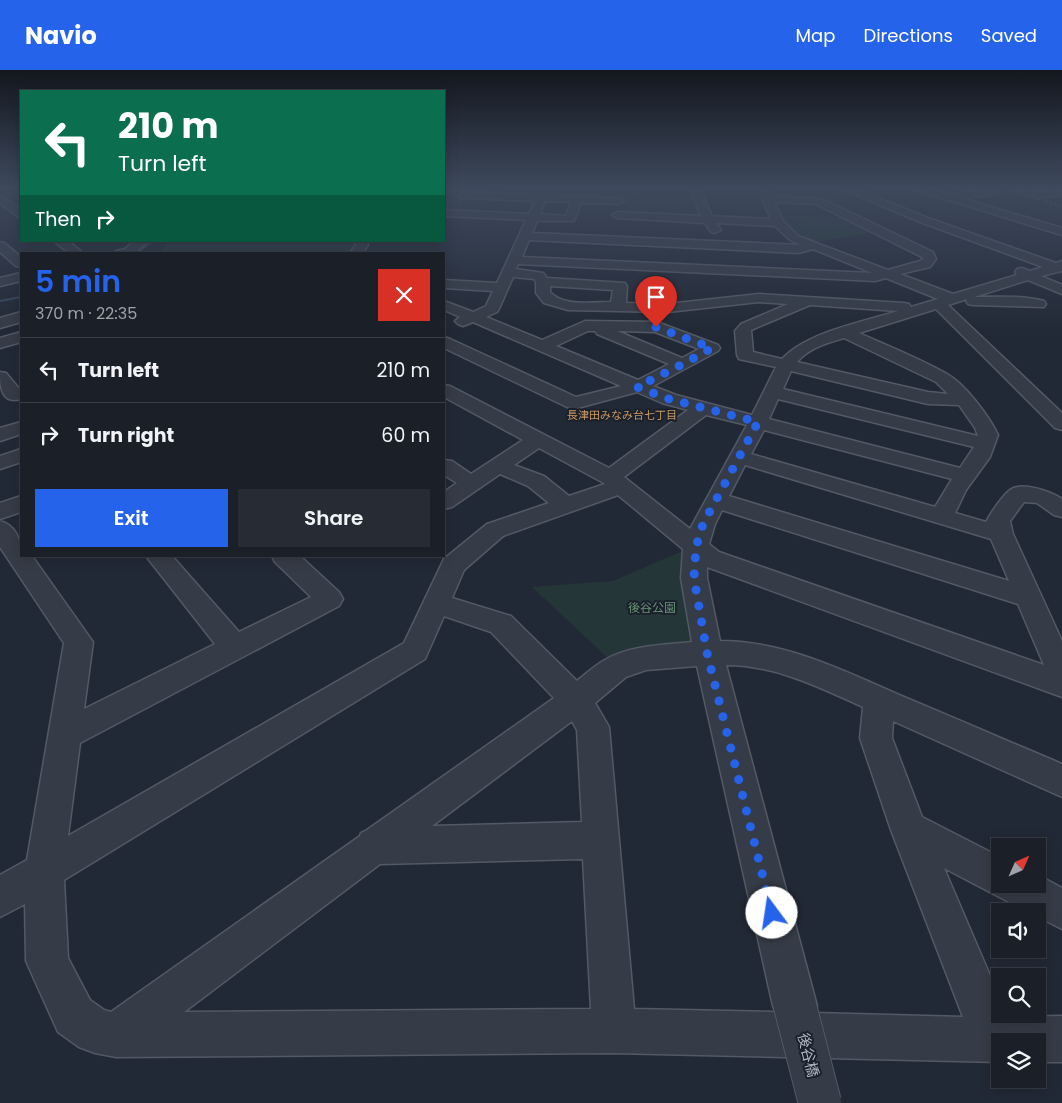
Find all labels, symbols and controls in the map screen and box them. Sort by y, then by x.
text: Navio [25,19,97,52]
text: Map [796,23,835,48]
text: Directions [863,23,953,48]
text: Saved [981,23,1037,48]
text: 210 m [118,101,218,150]
icon: left [35,110,100,175]
text: Turn left [118,148,206,179]
icon: right [91,205,119,233]
text: Then [35,206,81,233]
text: 5 min [35,260,121,303]
button: close [378,269,430,321]
pin [635,276,677,327]
icon: arrive [642,283,670,311]
text: 370 m · 22:35 [35,302,137,325]
icon: left [35,356,63,384]
text: Turn left [78,357,159,384]
text: 210 m [376,357,430,384]
district label: 長津田みなみ台七丁目 [567,407,677,423]
icon: right [35,421,63,449]
text: Turn right [78,422,174,449]
text: 60 m [381,422,430,449]
button: Exit [35,489,228,547]
button: Share [238,489,430,547]
park label: 後谷公園 [628,599,676,616]
north arrow [991,838,1046,892]
map controls [991,838,1046,1088]
position arrow [745,886,797,938]
button: sound [991,903,1046,958]
button: search [991,968,1046,1023]
street label: 後谷橋 [793,1030,824,1079]
button: layers [991,1033,1046,1088]

